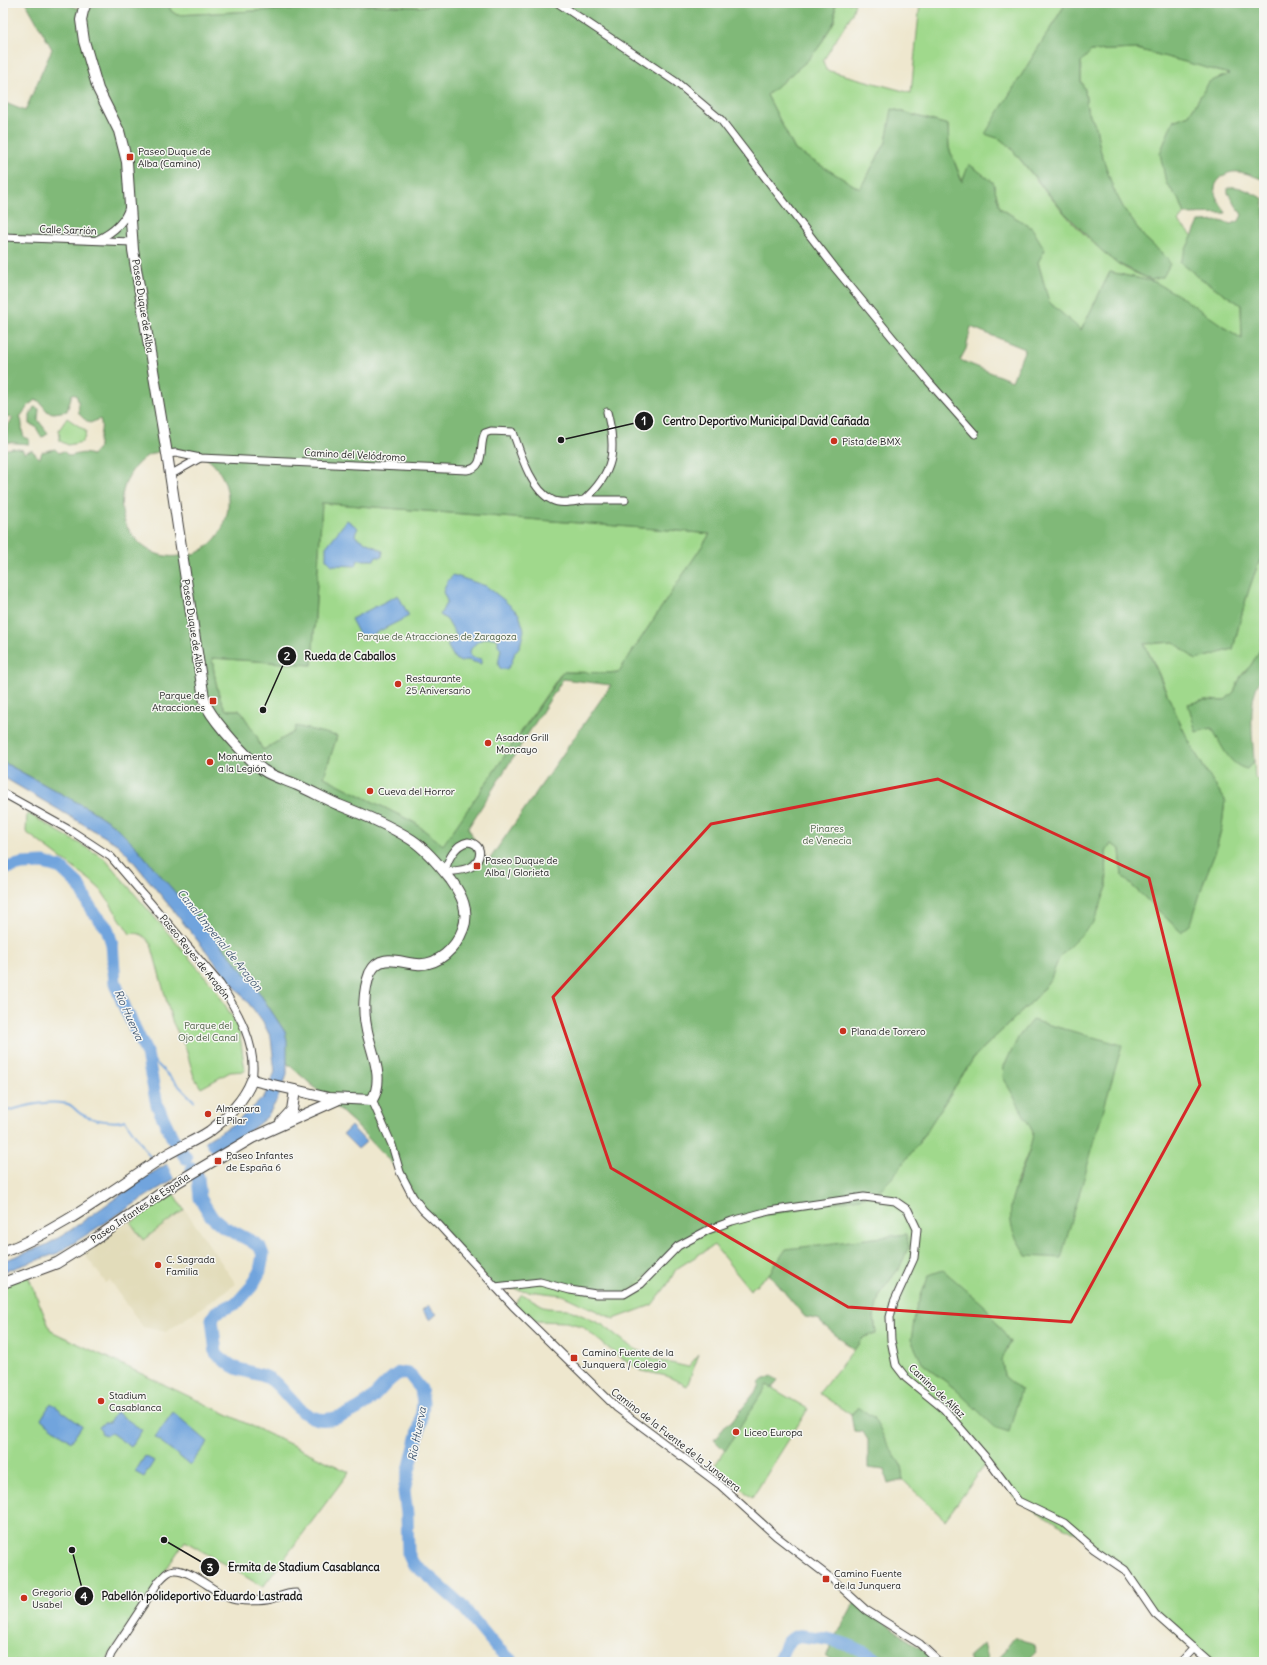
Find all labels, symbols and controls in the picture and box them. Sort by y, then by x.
place label: Paseo Duque de Alba (Camino) [138,145,211,170]
marker: Paseo Duque de Alba (Camino) [125,152,135,162]
street label: Calle Sarrión [39,222,97,238]
street label: Paseo Duque de Alba [129,258,157,354]
callout: Centro Deportivo Municipal David Cañada [634,410,877,433]
text: 1 [642,413,646,428]
text: Centro Deportivo Municipal David Cañada [663,414,870,429]
place label: Pista de BMX [842,435,902,448]
marker: Pista de BMX [829,436,839,446]
street label: Camino del Velódromo [304,446,407,464]
street label: Paseo Duque de Alba [179,578,207,674]
park label: Parque de Atracciones de Zaragoza [357,630,517,643]
callout: Rueda de Caballos [277,644,404,667]
text: 2 [284,648,291,663]
text: Rueda de Caballos [304,649,396,663]
place label: Restaurante 25 Aniversario [406,672,471,697]
marker: Restaurante 25 Aniversario [393,679,403,689]
place label: Parque de Atracciones [152,689,205,714]
marker: Parque de Atracciones [208,696,218,706]
place label: Asador Grill Moncayo [496,731,549,756]
marker: Asador Grill Moncayo [483,738,493,748]
place label: Monumento a la Legión [218,750,272,775]
marker: Monumento a la Legión [205,757,215,767]
place label: Cueva del Horror [378,785,455,798]
marker: Cueva del Horror [365,786,375,796]
park label: Pinares de Venecia [802,822,852,847]
place label: Paseo Duque de Alba / Glorieta [485,854,558,879]
marker: Paseo Duque de Alba / Glorieta [472,861,482,871]
water label: Canal Imperial de Aragón [174,886,266,994]
street label: Paseo Reyes de Aragón [157,912,233,1002]
water label: Río Huerva [112,987,147,1043]
park label: Parque del Ojo del Canal [178,1019,238,1044]
place label: Plana de Torrero [851,1025,926,1038]
marker: Plana de Torrero [838,1026,848,1036]
place label: Almenara El Pilar [216,1102,260,1127]
marker: Almenara El Pilar [203,1109,213,1119]
place label: Paseo Infantes de España 6 [226,1149,294,1174]
marker: Paseo Infantes de España 6 [213,1156,223,1166]
street label: Paseo Infantes de España [88,1170,192,1246]
place label: C. Sagrada Familia [166,1253,215,1278]
marker: C. Sagrada Familia [153,1260,163,1270]
place label: Camino Fuente de la Junquera / Colegio [582,1346,674,1371]
marker: Camino Fuente de la Junquera / Colegio [569,1353,579,1363]
street label: Camino de Alfaz [906,1361,968,1421]
street label: Camino de la Fuente de la Junquera [608,1385,744,1495]
place label: Stadium Casablanca [109,1389,162,1414]
marker: Stadium Casablanca [96,1396,106,1406]
water label: Río Huerva [405,1405,429,1462]
place label: Liceo Europa [744,1426,803,1439]
marker: Liceo Europa [731,1427,741,1437]
callout: Ermita de Stadium Casablanca [200,1556,387,1579]
text: 3 [207,1560,214,1575]
text: Ermita de Stadium Casablanca [228,1560,381,1574]
place label: Camino Fuente de la Junquera [834,1567,902,1592]
marker: Camino Fuente de la Junquera [821,1574,831,1584]
callout: Pabellón polideportivo Eduardo Lastrada [74,1585,311,1608]
place label: Gregorio Usabel [32,1586,72,1611]
text: 4 [81,1589,88,1604]
text: Pabellón polideportivo Eduardo Lastrada [101,1589,303,1604]
marker: Gregorio Usabel [19,1593,29,1603]

